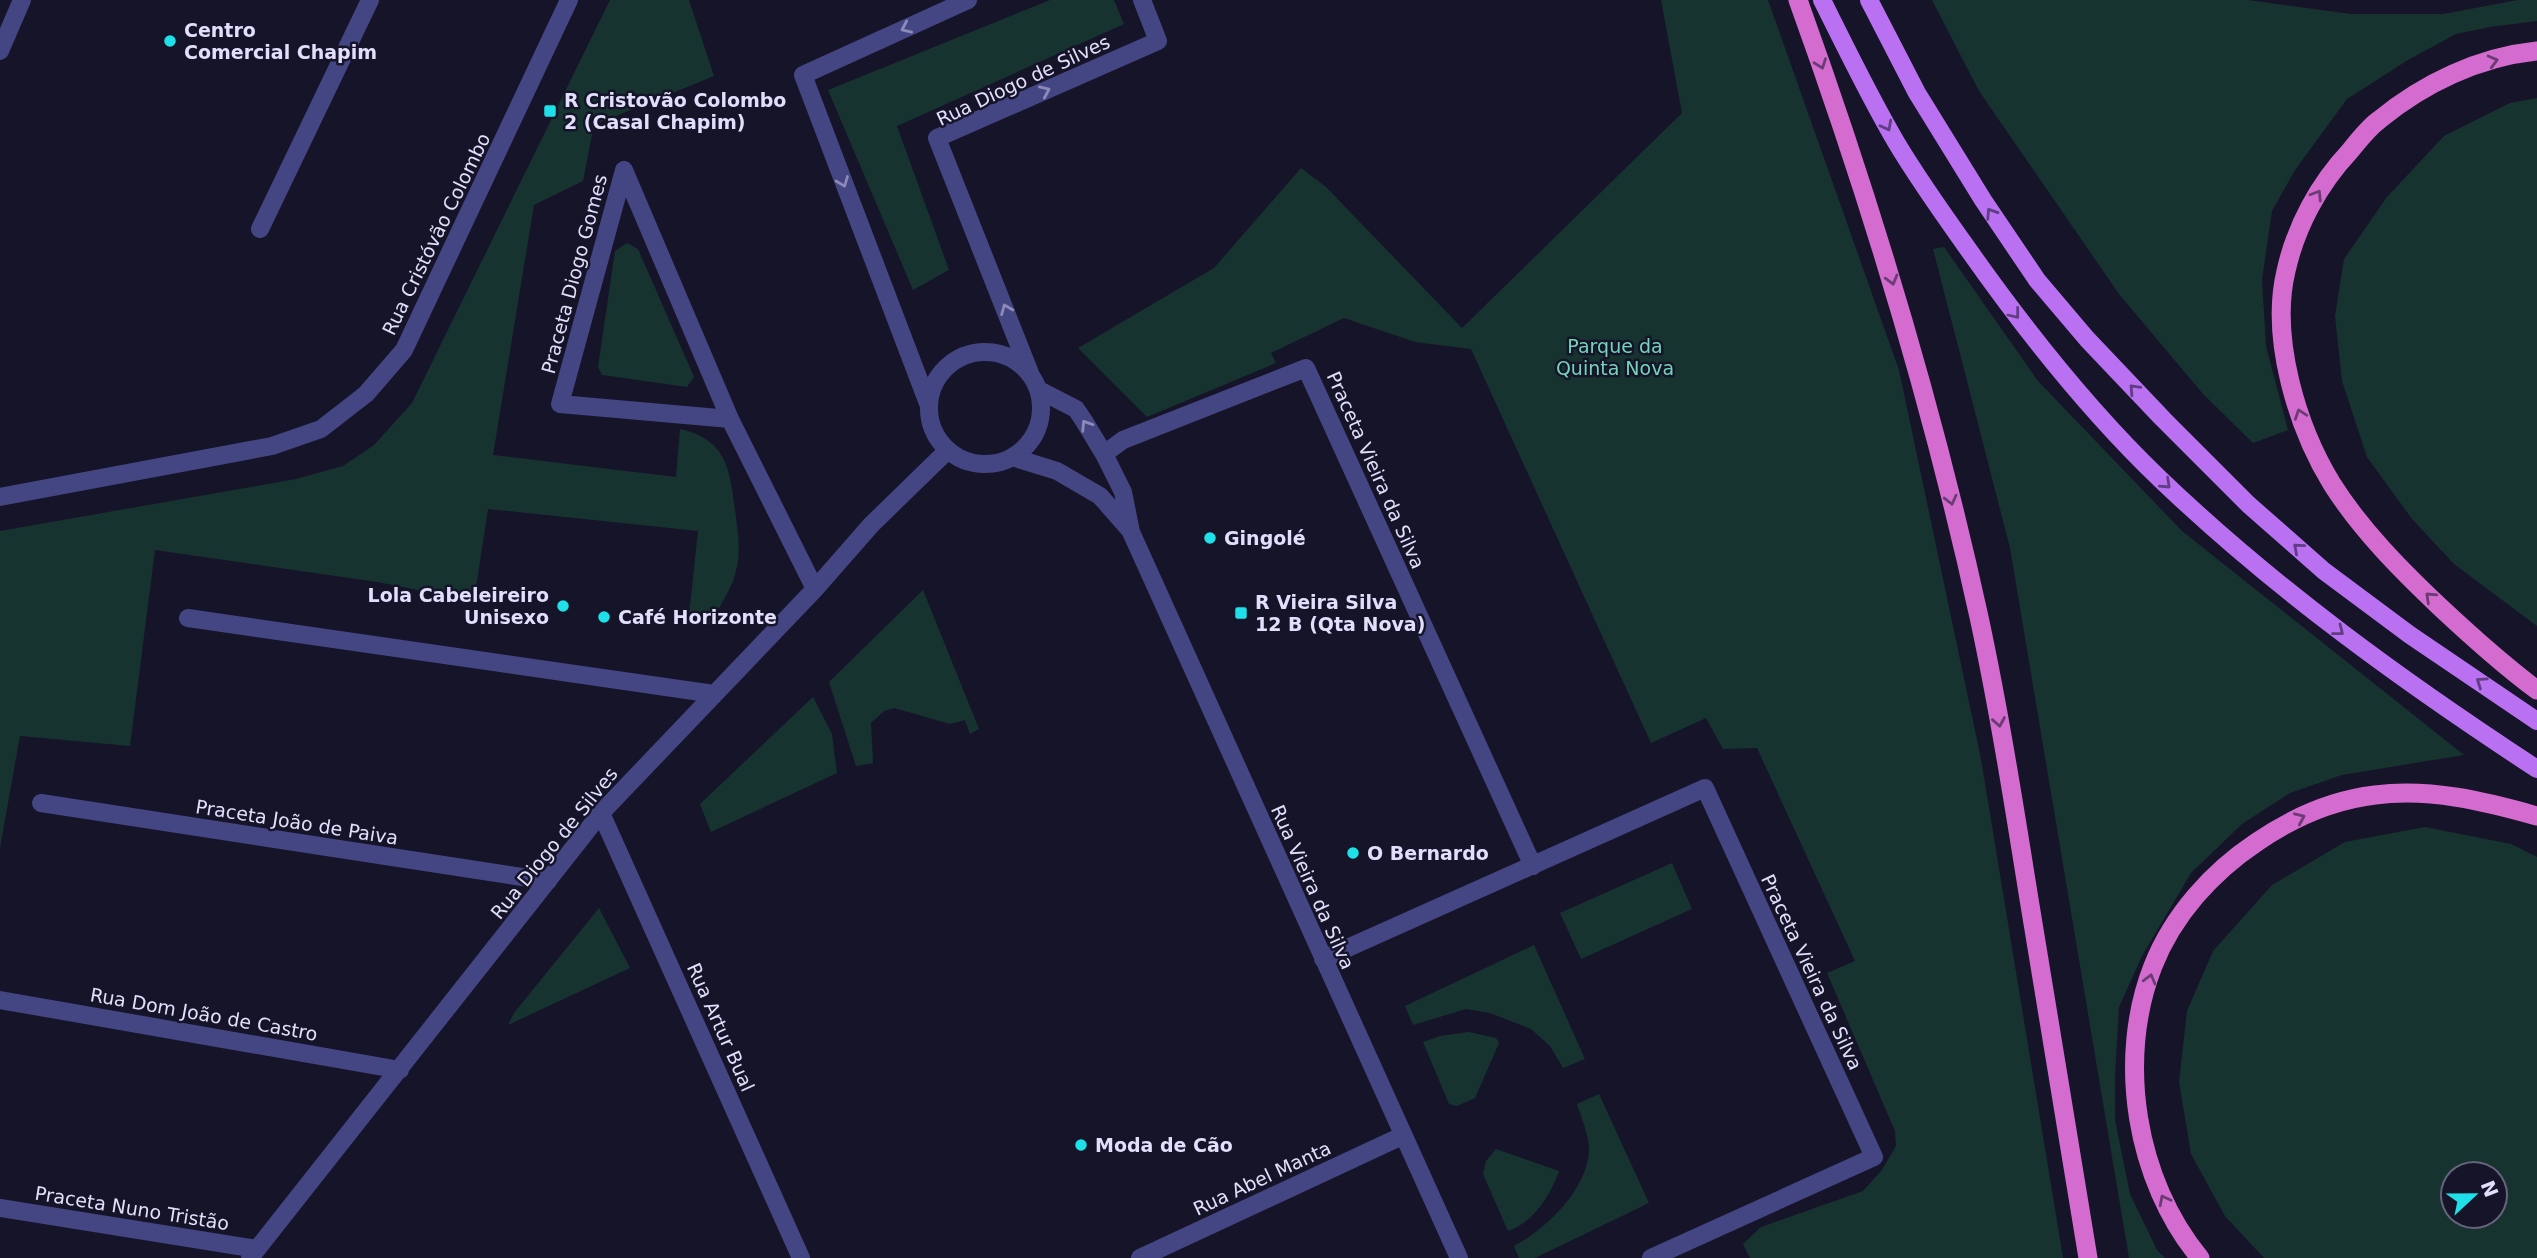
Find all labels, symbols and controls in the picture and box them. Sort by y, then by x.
place label: Centro Comercial Chapim [184,19,377,63]
one-way arrow [901,20,913,34]
street label: Rua Diogo de Silves [933,30,1113,130]
marker: Centro Comercial Chapim [162,33,178,49]
one-way arrow [2486,54,2498,69]
one-way arrow [1813,58,1827,70]
one-way arrow [1037,85,1050,99]
place label: R Cristovão Colombo 2 (Casal Chapim) [564,89,786,133]
marker: R Cristovão Colombo 2 (Casal Chapim) [542,103,558,119]
one-way arrow [1879,119,1892,131]
street label: Rua Cristóvão Colombo [377,129,495,339]
street label: Praceta Diogo Gomes [537,172,611,376]
one-way arrow [835,175,849,187]
one-way arrow [2309,190,2322,203]
one-way arrow [1987,208,2000,221]
one-way arrow [1884,274,1899,286]
one-way arrow [1000,303,1014,315]
one-way arrow [2007,306,2020,318]
park label: Parque da Quinta Nova [1556,335,1674,379]
street label: Praceta Vieira da Silva [1323,368,1429,572]
one-way arrow [2130,384,2143,397]
one-way arrow [2294,408,2308,420]
one-way arrow [1082,420,1095,433]
one-way arrow [2158,476,2171,488]
one-way arrow [1943,494,1957,506]
place label: Gingolé [1224,527,1306,549]
marker: Gingolé [1202,530,1218,546]
one-way arrow [2293,544,2306,556]
place label: Lola Cabeleireiro Unisexo [368,584,549,628]
place label: R Vieira Silva 12 B (Qta Nova) [1255,591,1425,635]
one-way arrow [2425,593,2438,606]
marker: Lola Cabeleireiro Unisexo [555,598,571,614]
marker: R Vieira Silva 12 B (Qta Nova) [1233,605,1249,621]
place label: Café Horizonte [618,606,777,628]
marker: Café Horizonte [596,609,612,625]
one-way arrow [2331,623,2344,636]
one-way arrow [2475,678,2488,691]
one-way arrow [1991,716,2006,728]
street label: Rua Diogo de Silves [486,763,622,923]
street label: Praceta João de Paiva [194,795,400,849]
street label: Rua Vieira da Silva [1267,801,1359,973]
one-way arrow [2293,812,2305,826]
place label: O Bernardo [1367,842,1489,864]
marker: O Bernardo [1345,845,1361,861]
street label: Praceta Vieira da Silva [1757,871,1867,1073]
street label: Rua Artur Bual [683,959,759,1095]
one-way arrow [2141,973,2156,985]
street label: Rua Dom João de Castro [89,983,319,1045]
place label: Moda de Cão [1095,1134,1233,1156]
street label: Rua Abel Manta [1190,1136,1334,1220]
marker: Moda de Cão [1073,1137,1089,1153]
north arrow [2439,1160,2509,1230]
text: N [2477,1177,2503,1200]
street label: Praceta Nuno Tristão [33,1182,231,1234]
one-way arrow [2158,1195,2172,1208]

